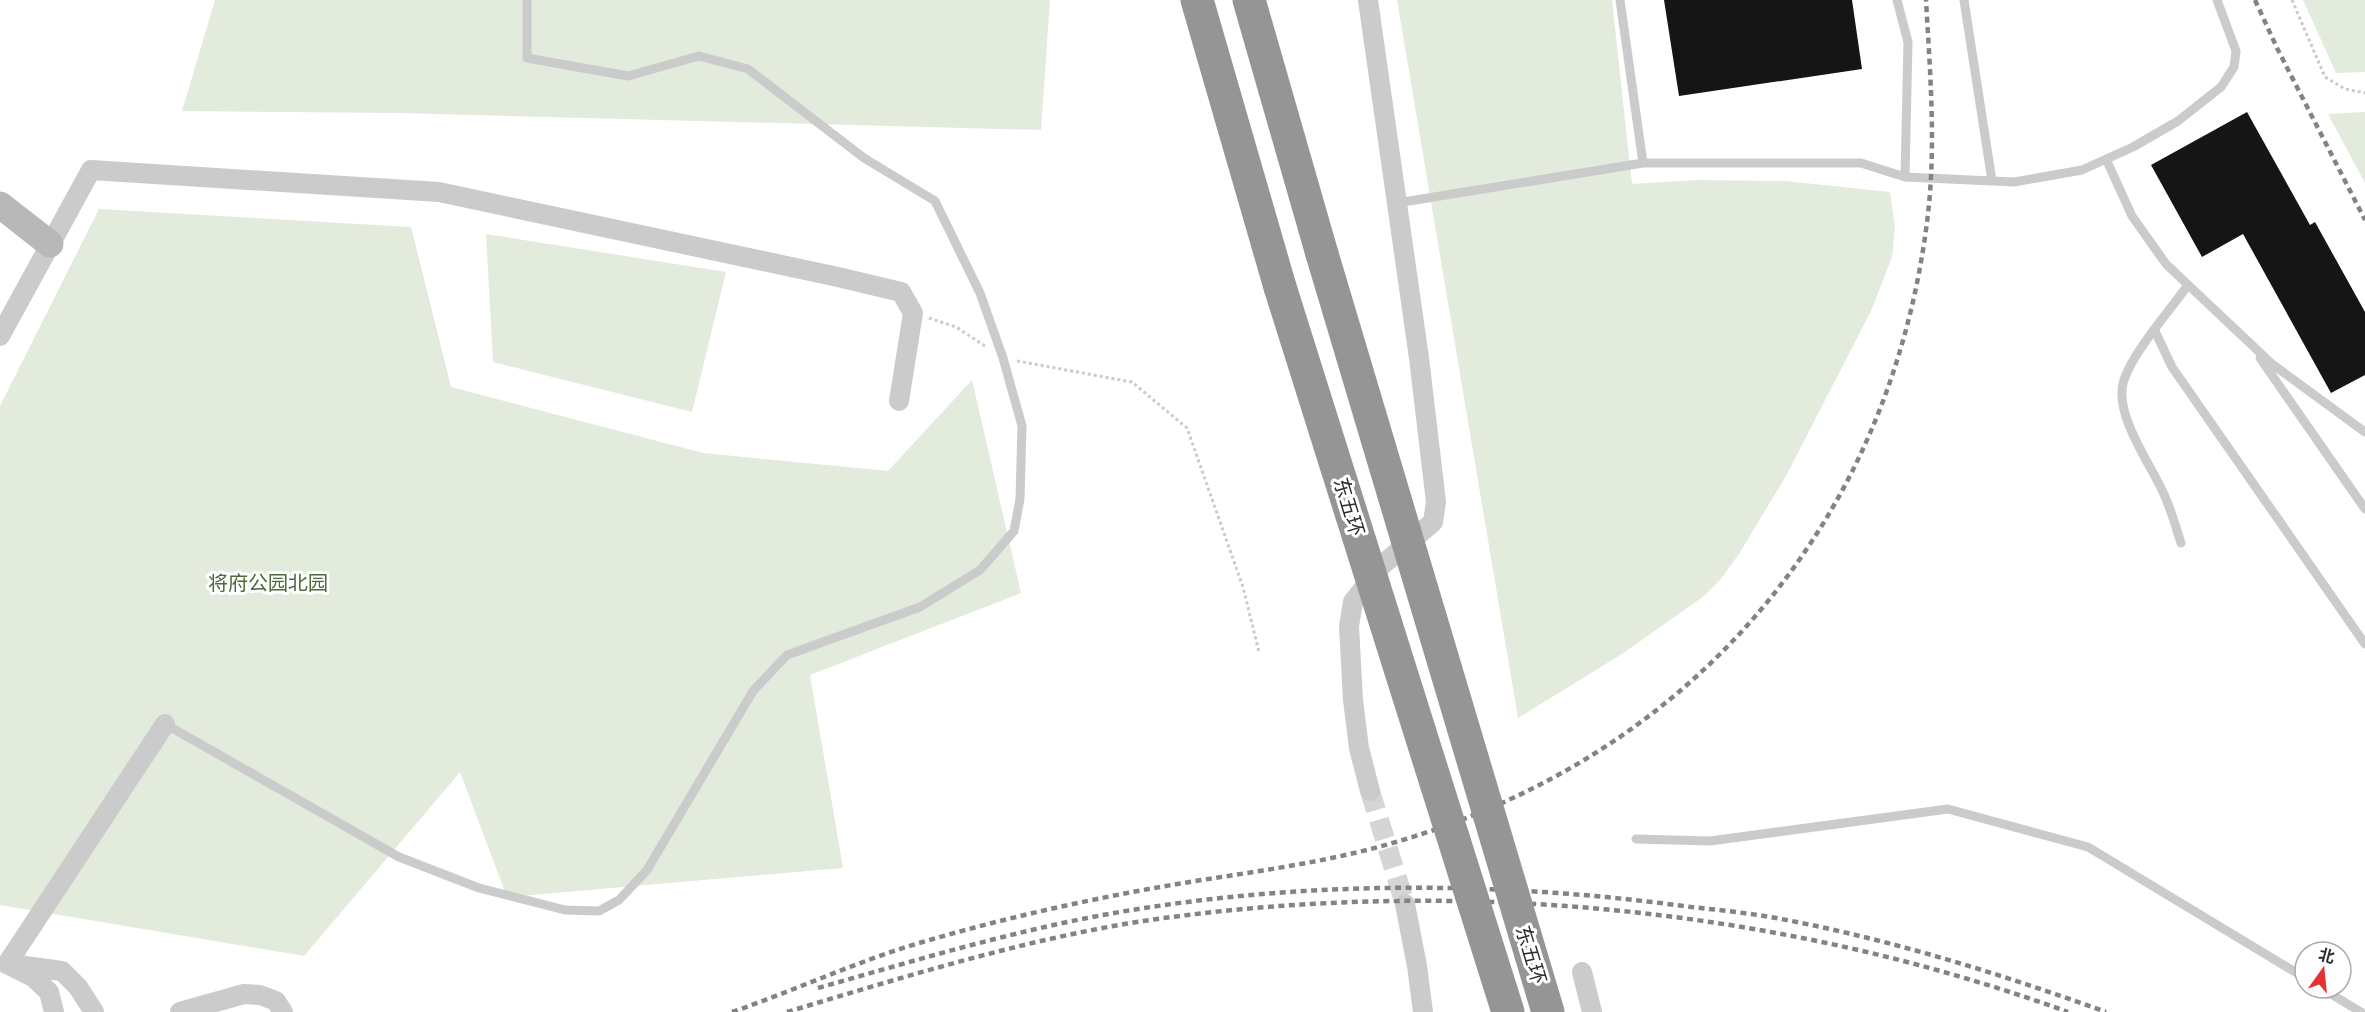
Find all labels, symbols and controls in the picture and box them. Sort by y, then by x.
street label: 东五环 [1328,475,1368,539]
park label: 将府公园北园 [208,572,328,596]
street label: 东五环 [1510,923,1550,987]
north arrow [2293,940,2353,1000]
text: 北 [2316,946,2337,968]

